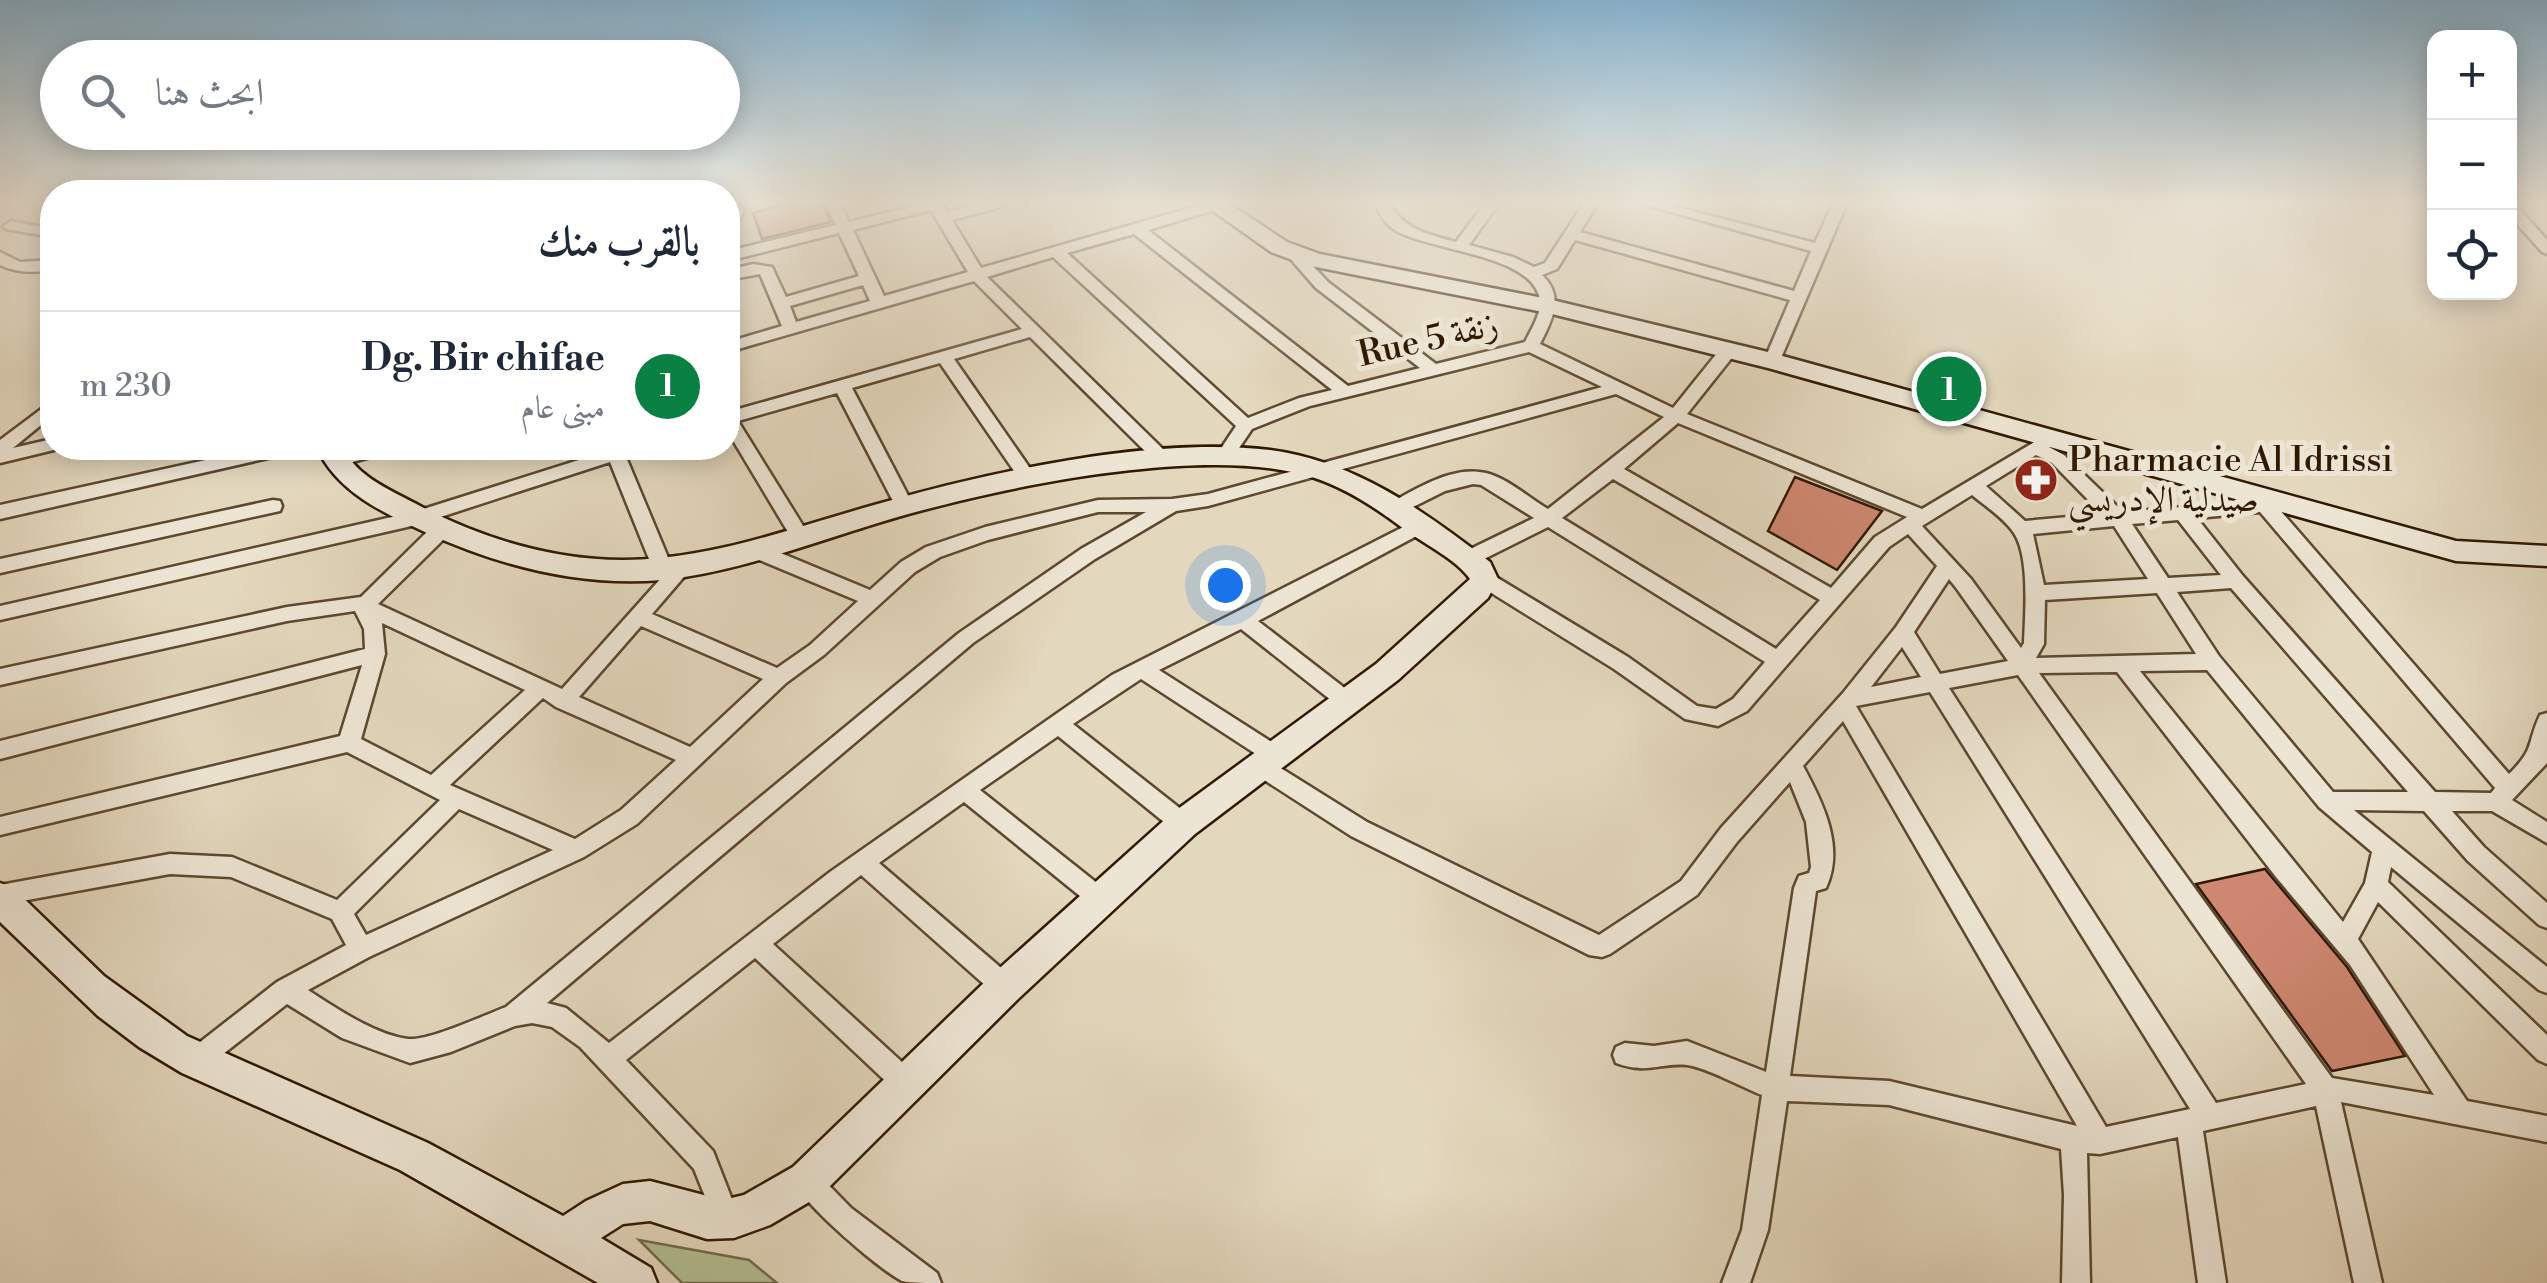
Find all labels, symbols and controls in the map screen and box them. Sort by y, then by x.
map controls [2427,30,2517,300]
button: + [2427,30,2517,120]
search box [40,40,740,150]
icon: search [75,68,130,123]
text: ابحث هنا [155,70,264,117]
button: − [2427,120,2517,210]
button: locate [2427,210,2517,300]
text: بالقرب منك [538,216,700,269]
street label: Rue 5 زنقة [1354,303,1502,377]
text: Dg. Bir chifae [362,335,605,382]
pin: 1 [1916,352,1982,426]
text: 230 m [80,366,172,406]
text: 1 [660,366,675,406]
text: مبنى عام [521,388,605,428]
place label: Pharmacie Al Idrissi صيدلية الإدريسي [2068,439,2393,532]
pharmacy icon: Pharmacie Al Idrissi صيدلية الإدريسي [2013,457,2059,503]
your location [1200,560,1251,611]

